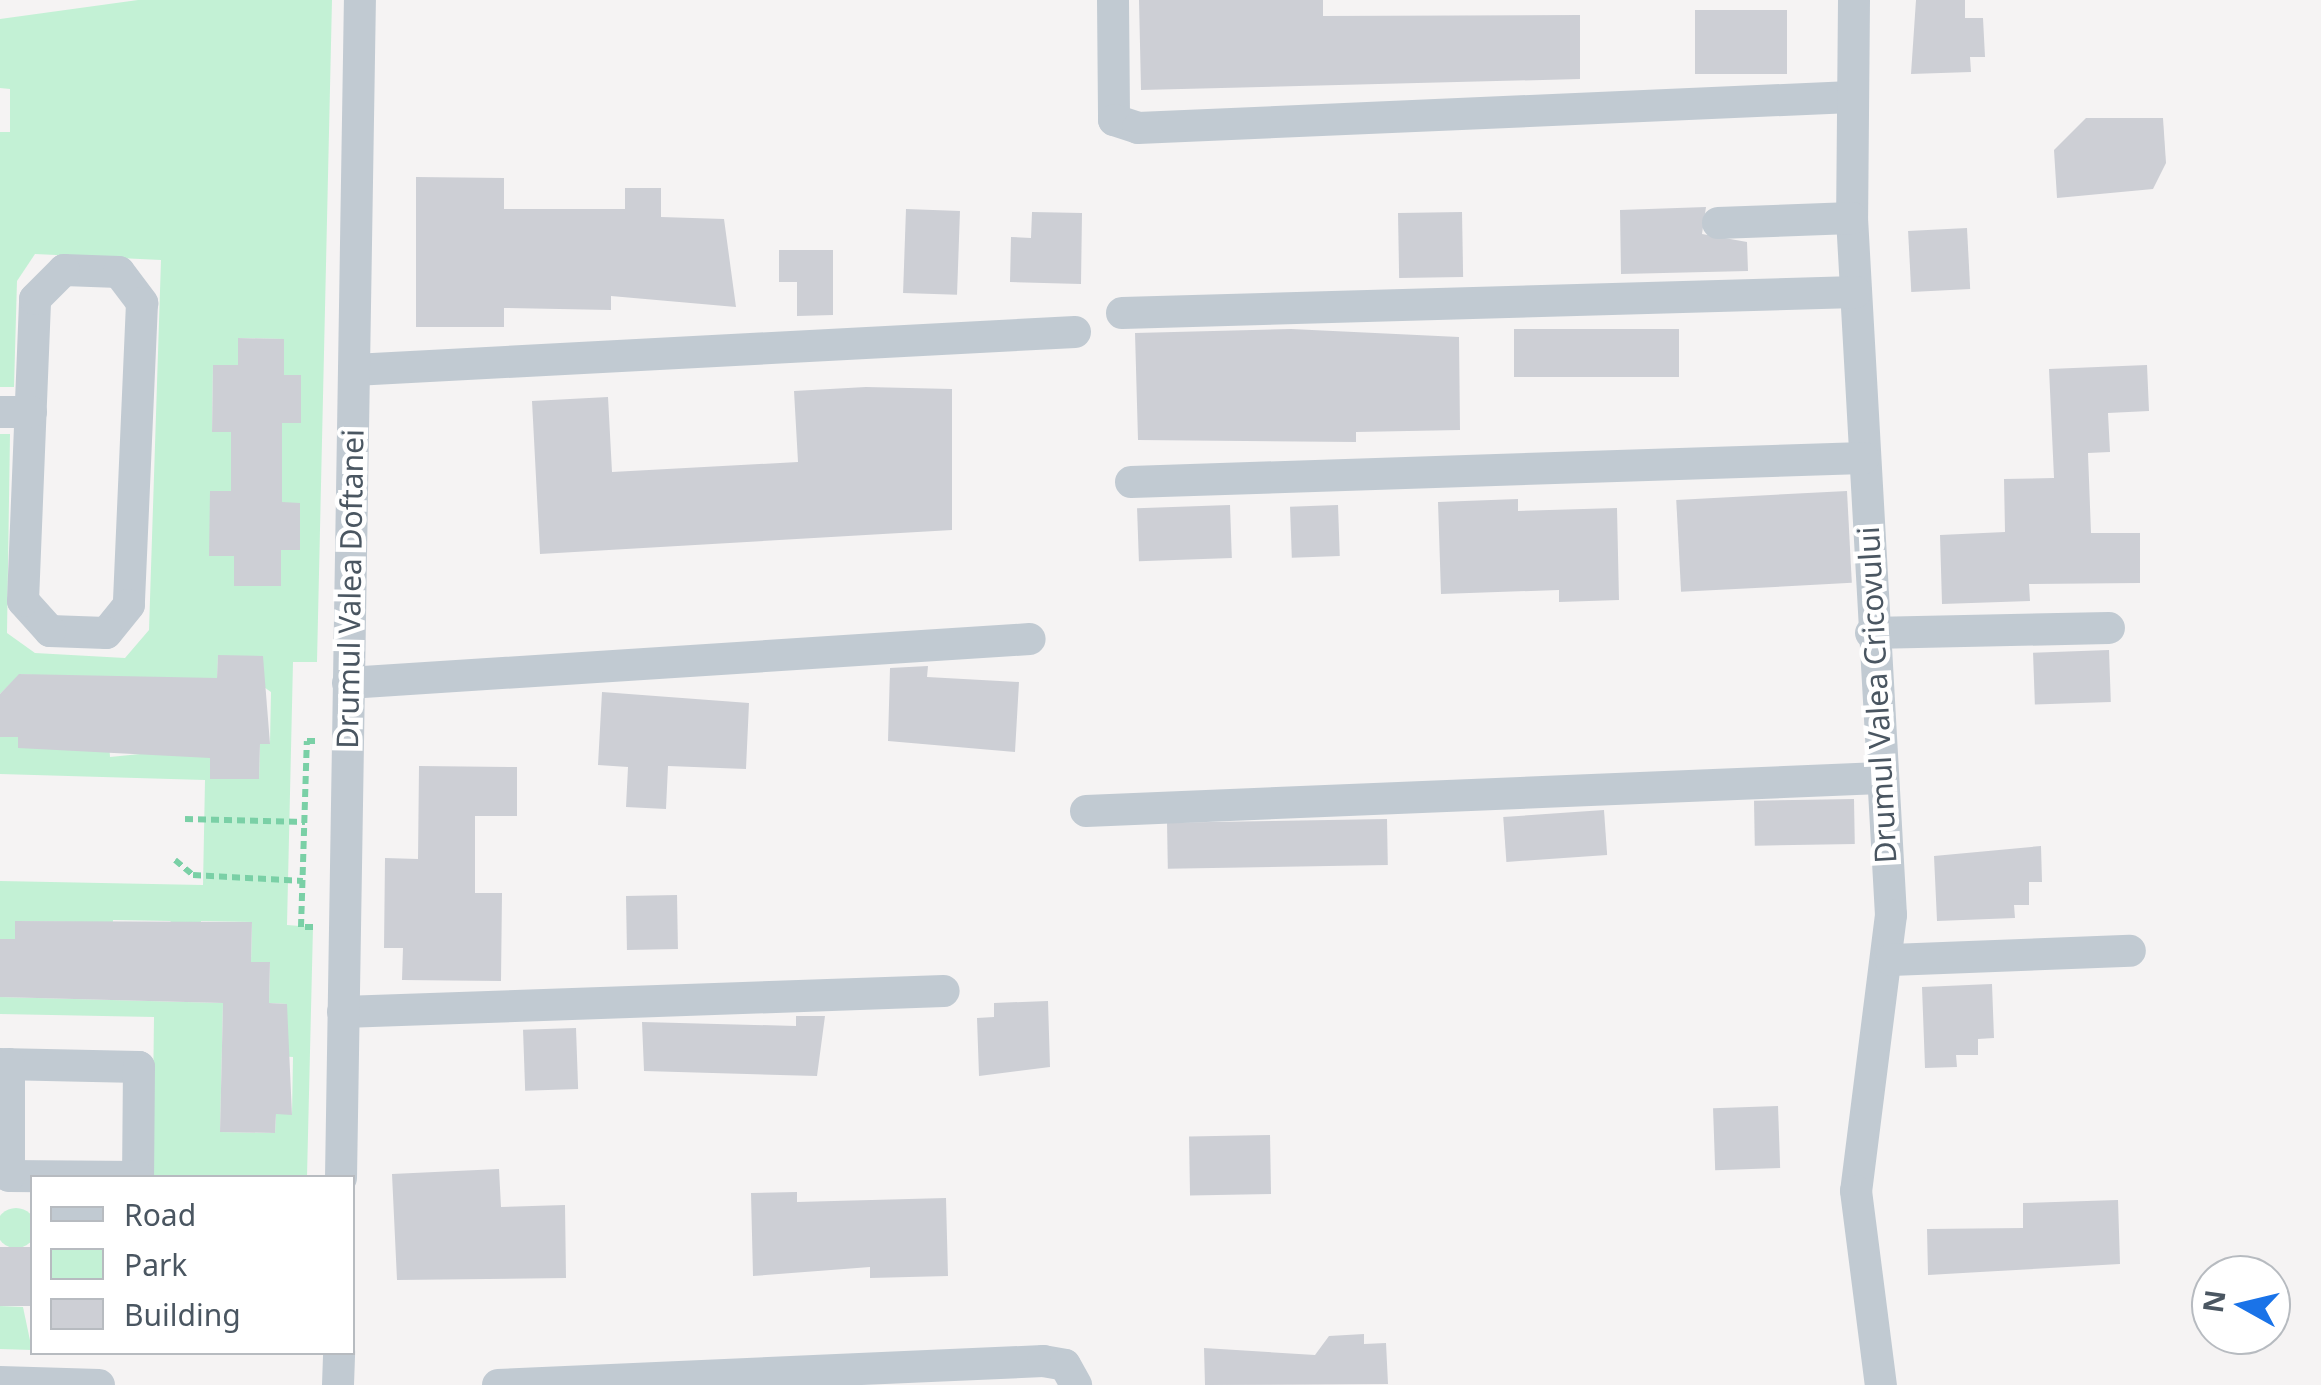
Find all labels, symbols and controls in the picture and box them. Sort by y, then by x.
street label: Drumul Valea Doftanei [329,429,371,749]
street label: Drumul Valea Cricovului [1850,526,1904,864]
legend [30,1175,355,1355]
text: Road [124,1194,196,1235]
text: Park [124,1244,187,1285]
north arrow [2191,1255,2291,1355]
text: N [2193,1287,2234,1315]
text: Building [124,1294,241,1335]

